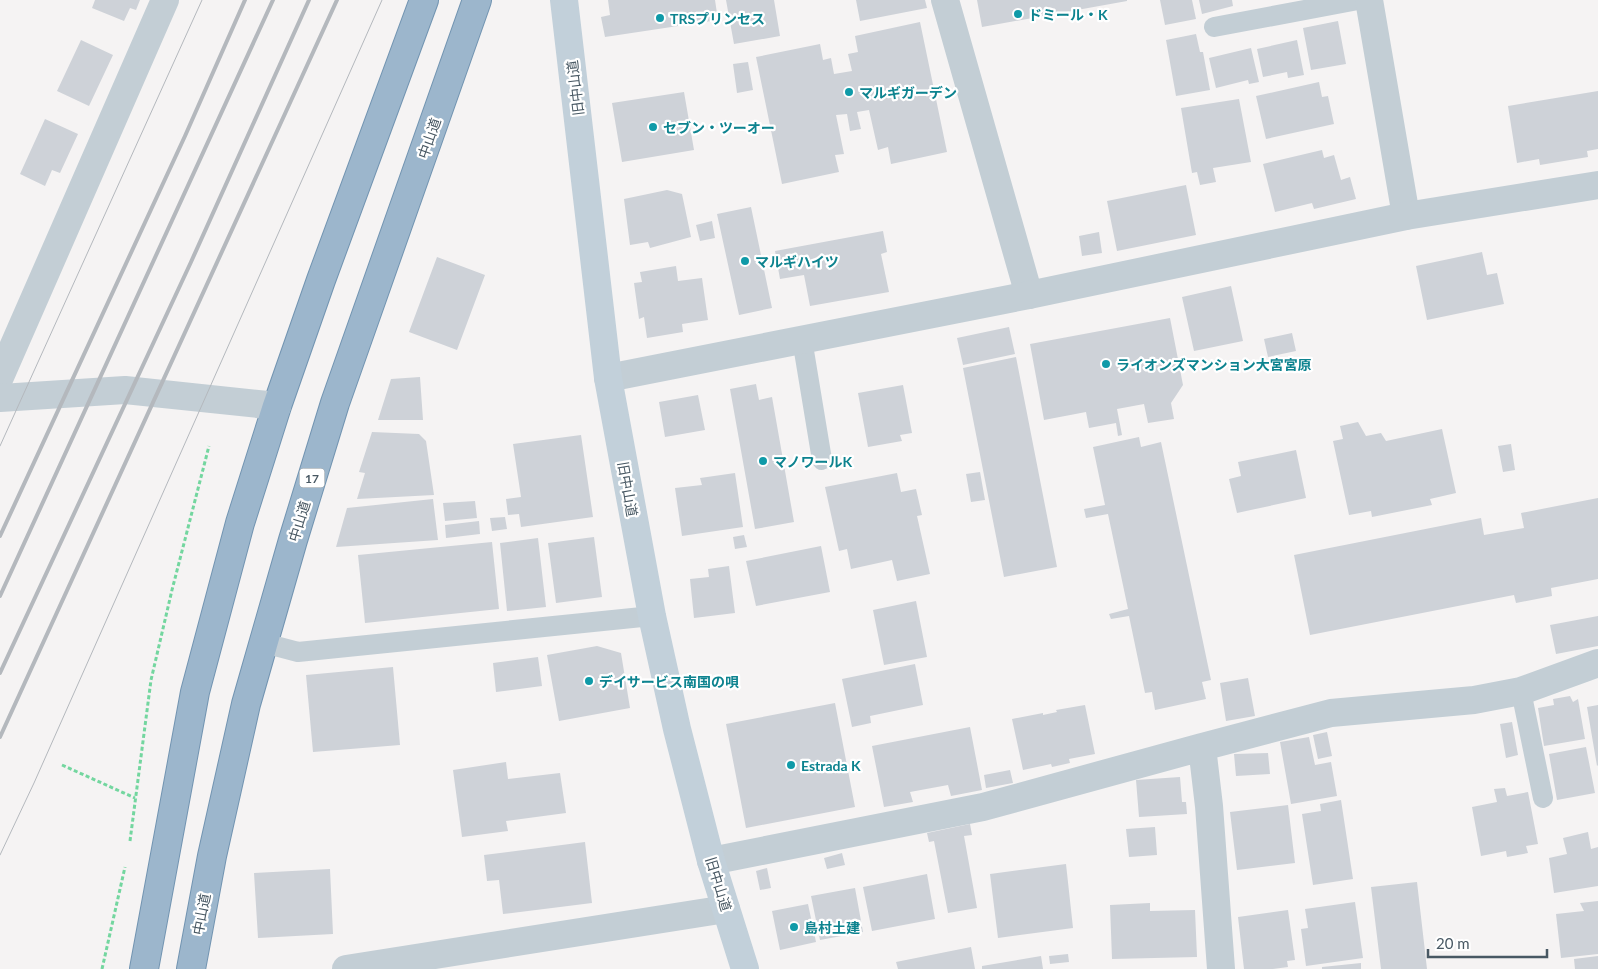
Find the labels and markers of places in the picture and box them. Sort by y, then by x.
place label: ドミール・K [1028,6,1108,23]
marker: ドミール・K [1012,8,1024,20]
place label: TRSプリンセス [670,10,765,27]
marker: TRSプリンセス [654,12,666,24]
place label: マルギガーデン [859,84,957,101]
marker: マルギガーデン [843,86,855,98]
place label: セブン・ツーオー [663,119,775,136]
marker: セブン・ツーオー [647,121,659,133]
place label: マルギハイツ [755,253,839,270]
marker: マルギハイツ [739,255,751,267]
place label: ライオンズマンション大宮宮原 [1116,356,1312,373]
marker: ライオンズマンション大宮宮原 [1100,358,1112,370]
place label: マノワールK [773,453,853,470]
marker: マノワールK [757,455,769,467]
place label: デイサービス南国の唄 [599,673,739,690]
marker: デイサービス南国の唄 [583,675,595,687]
place label: Estrada K [801,757,861,774]
marker: Estrada K [785,759,797,771]
place label: 島村土建 [804,919,860,936]
marker: 島村土建 [788,921,800,933]

